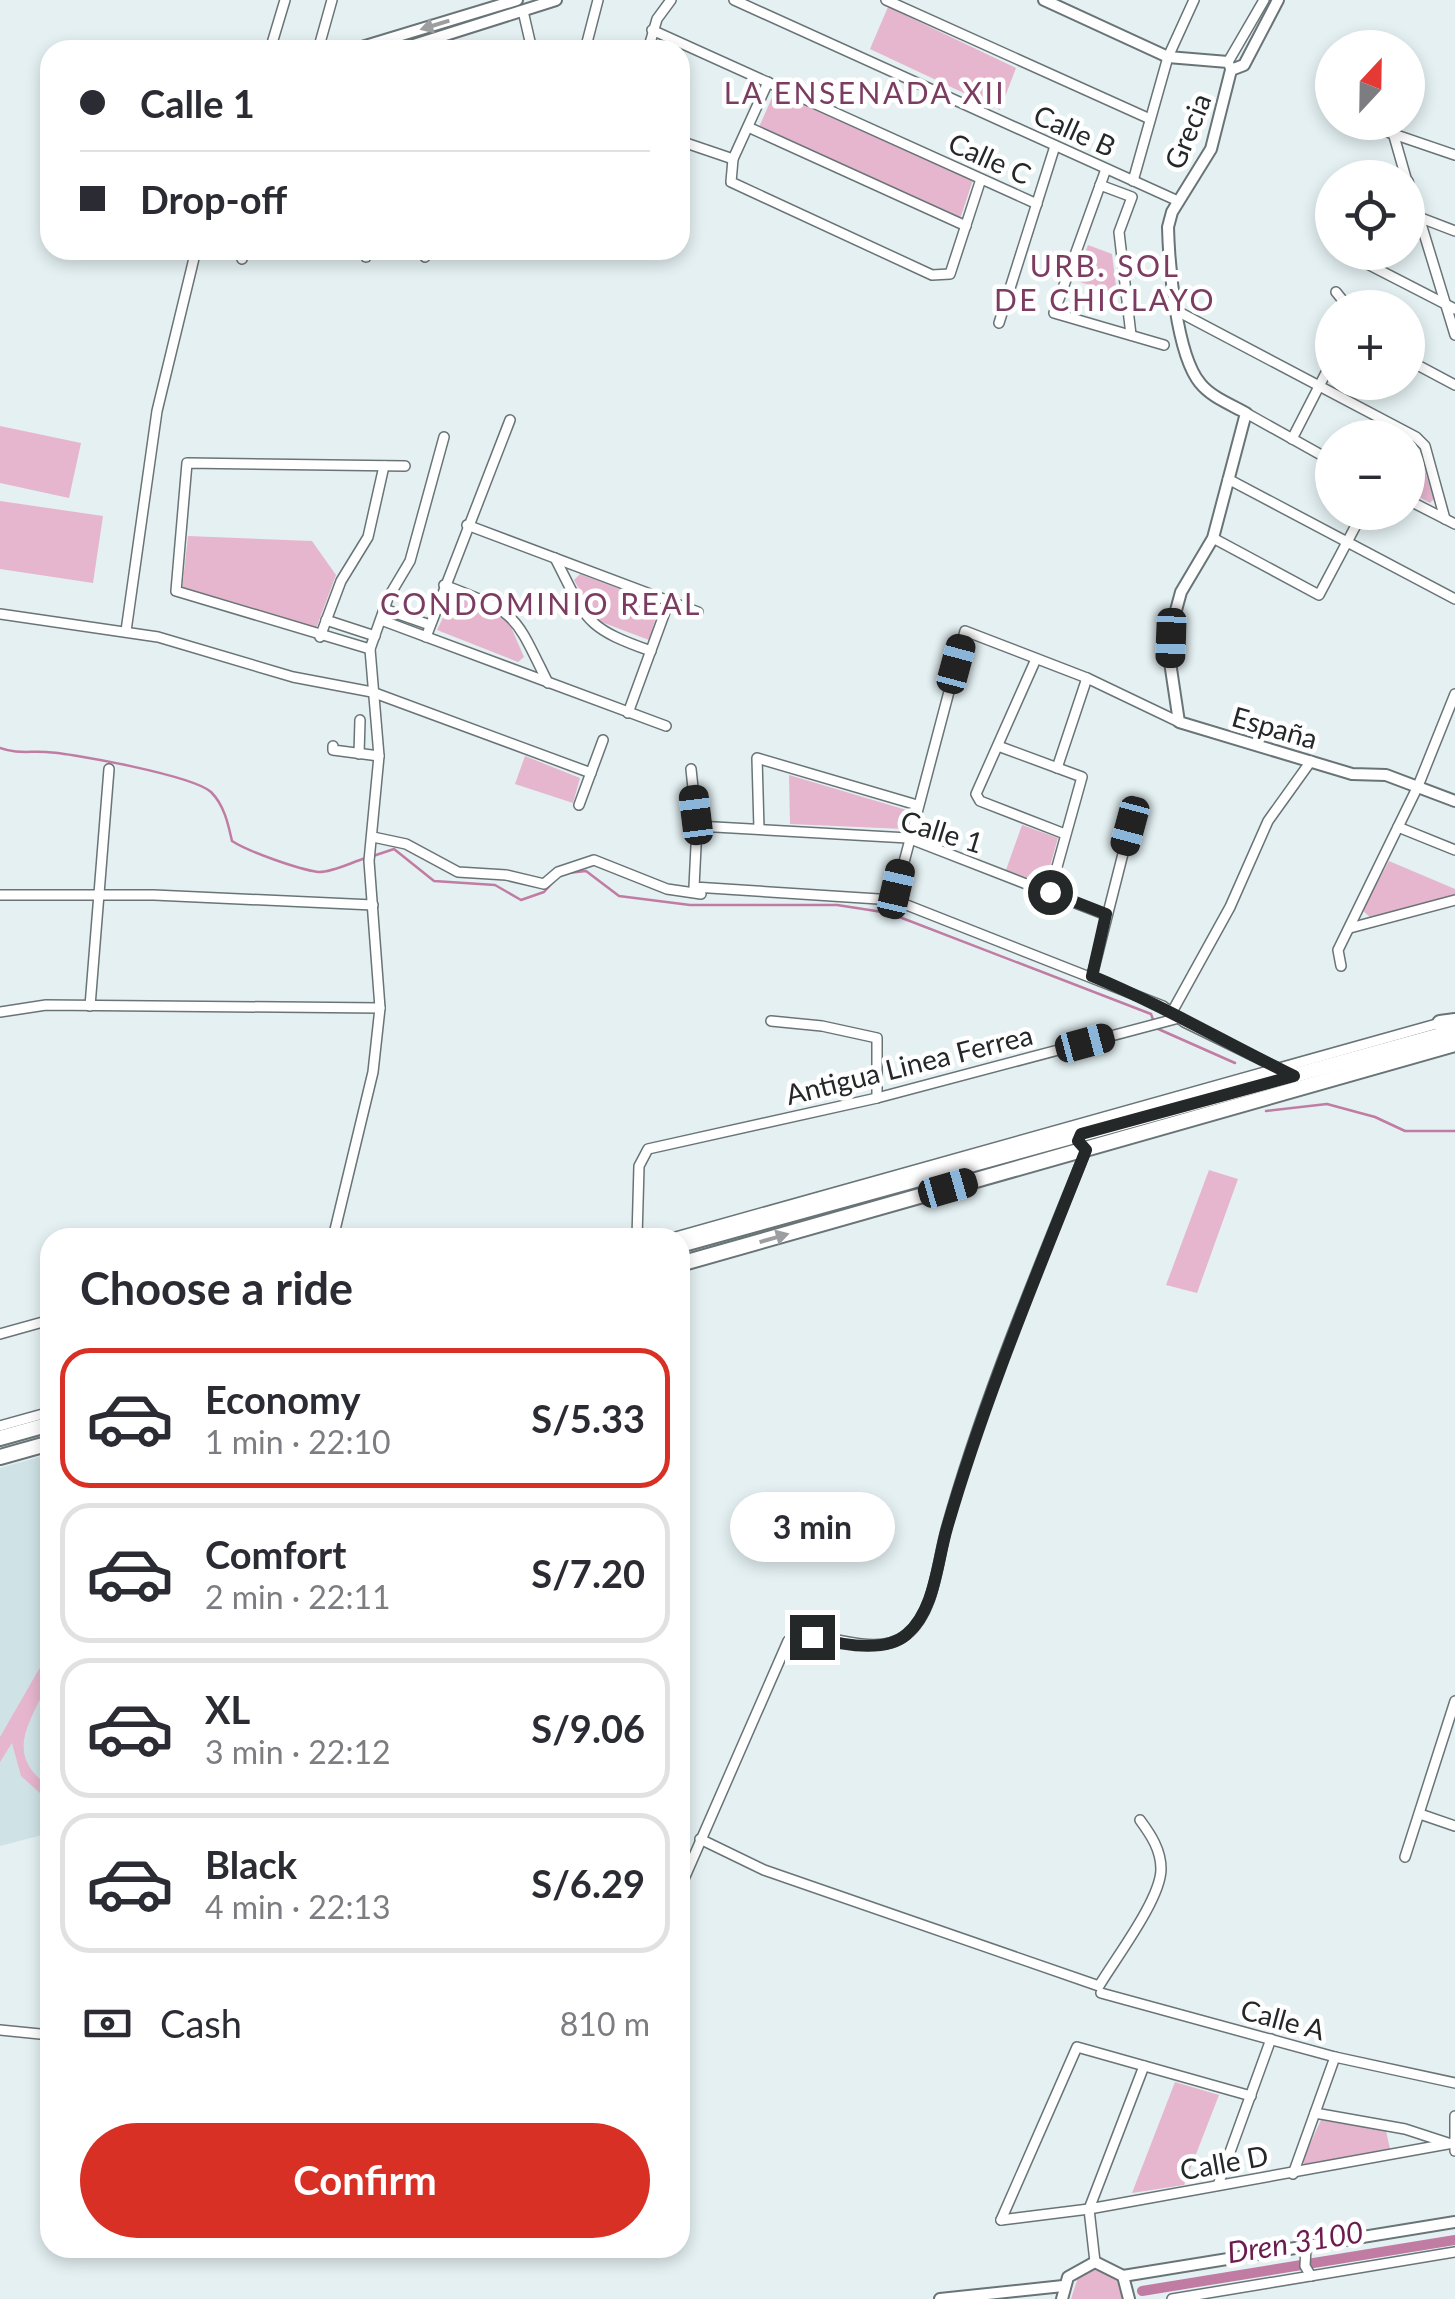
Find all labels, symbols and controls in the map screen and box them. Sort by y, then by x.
one-way arrow [419,18,450,33]
north arrow [1315,30,1425,140]
map controls [1315,30,1425,530]
district label: LA ENSENADA XII [724,74,1006,110]
text: Calle 1 [140,80,255,126]
street label: Grecia [1157,88,1217,174]
street label: Calle B [1029,97,1121,163]
street label: Calle C [944,125,1037,191]
button: locate [1315,160,1425,270]
text: Drop-off [140,176,287,222]
district label: URB. SOL DE CHICLAYO [994,247,1216,317]
button: + [1315,290,1425,400]
button: − [1315,420,1425,530]
district label: CONDOMINIO REAL [380,585,702,621]
car [1155,607,1187,669]
car [934,631,978,697]
street label: España [1228,699,1322,755]
car [677,783,715,847]
car [1108,793,1152,859]
street label: Calle 1 [897,802,987,860]
car [875,856,917,922]
route start [1028,870,1073,915]
street label: Antigua Linea Ferrea [782,1017,1036,1111]
car [1052,1021,1118,1065]
car [915,1165,981,1211]
one-way arrow [759,1229,790,1245]
text: Choose a ride [80,1261,353,1315]
icon: car [85,1373,175,1463]
text: Economy [205,1376,360,1422]
text: S/5.33 [531,1395,645,1441]
text: 1 min · 22:10 [205,1422,391,1461]
callout: 3 min [730,1492,894,1562]
text: 3 min [773,1507,852,1546]
icon: car [85,1528,175,1618]
text: Comfort [205,1531,346,1577]
text: S/7.20 [531,1550,645,1596]
text: 2 min · 22:11 [205,1577,391,1616]
route end [790,1615,835,1660]
icon: car [85,1683,175,1773]
text: XL [205,1686,250,1732]
text: S/9.06 [531,1705,645,1751]
text: 3 min · 22:12 [205,1732,391,1771]
icon: car [85,1838,175,1928]
text: Black [205,1841,297,1887]
text: S/6.29 [531,1860,645,1906]
text: 4 min · 22:13 [205,1887,391,1926]
street label: Calle A [1237,1991,1329,2047]
icon: cash [80,1996,135,2051]
text: Cash [160,2000,242,2046]
text: 810 m [560,2004,650,2043]
button: Confirm [80,2123,650,2238]
street label: Calle D [1177,2138,1271,2186]
water label: Dren 3100 [1224,2212,1366,2270]

